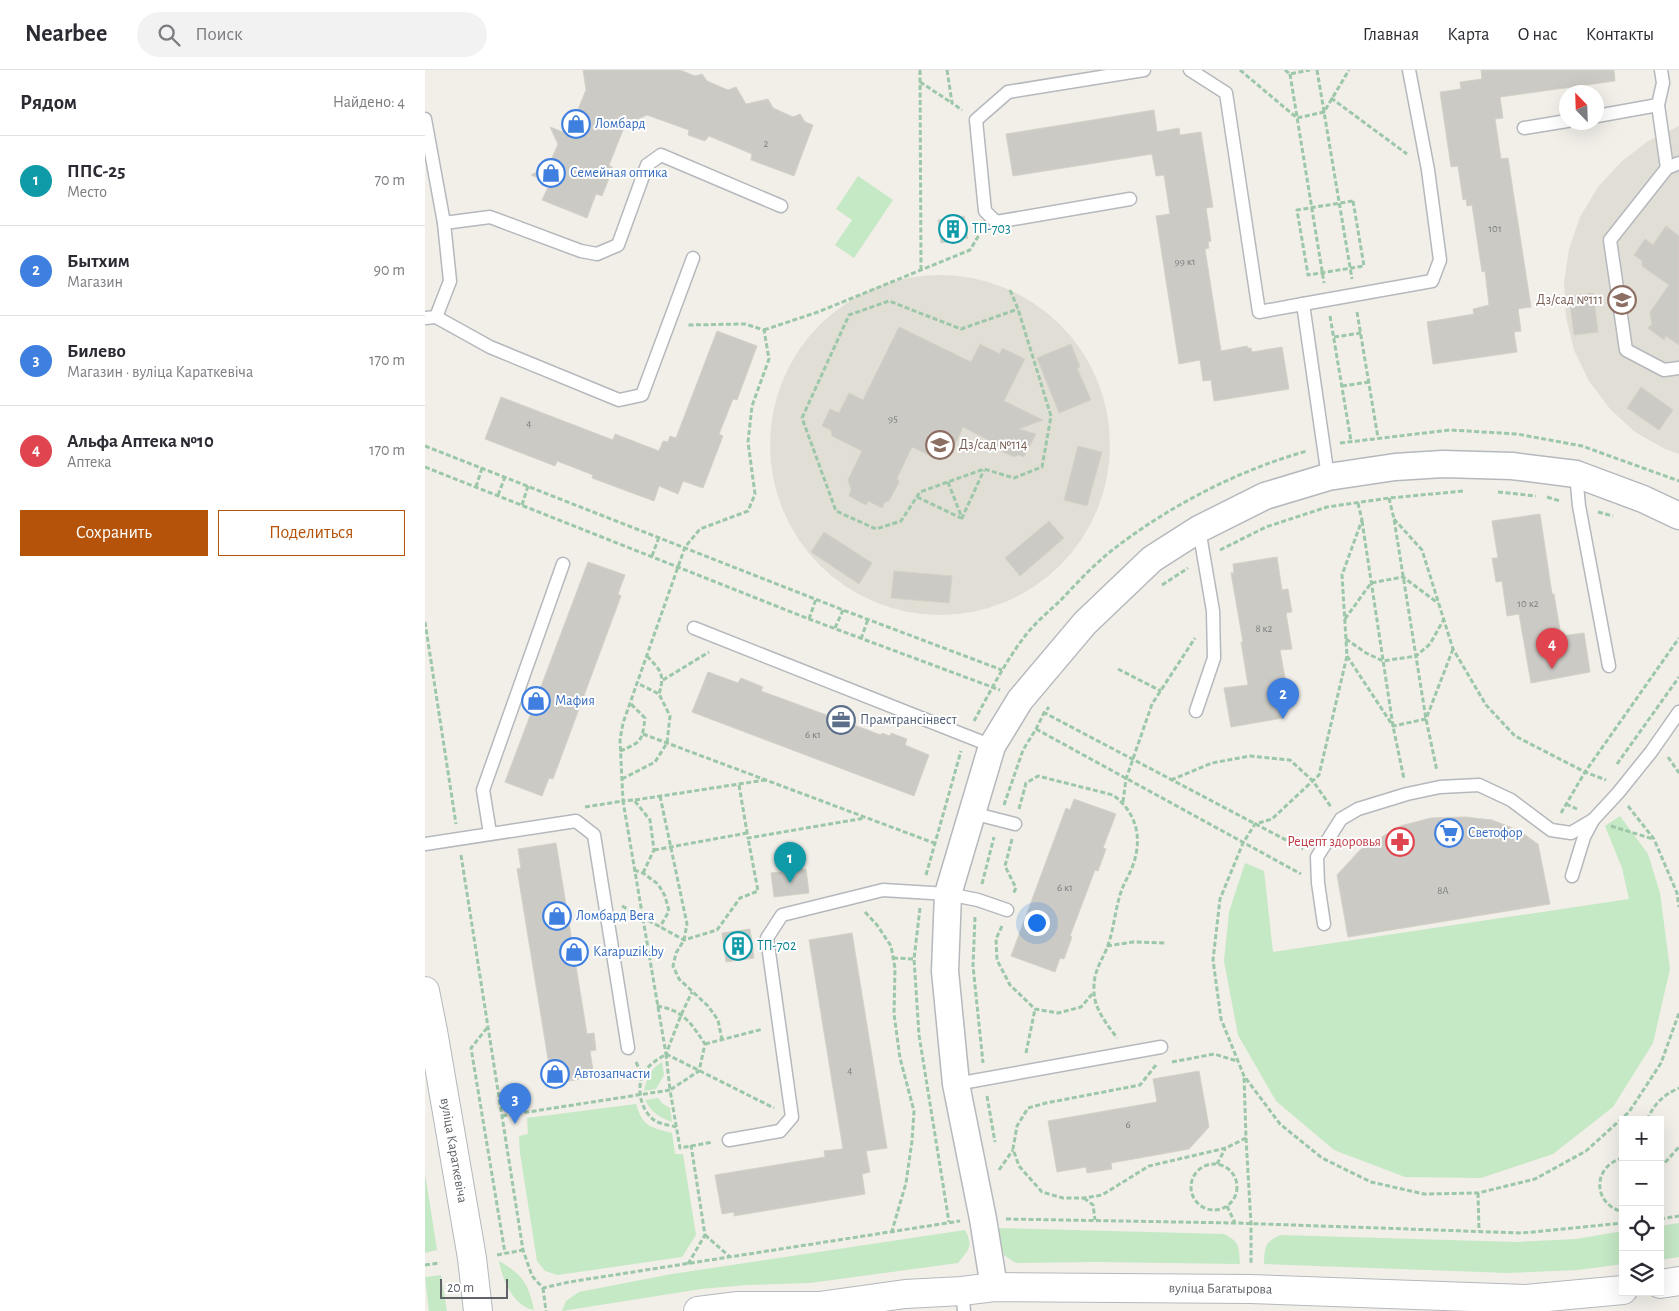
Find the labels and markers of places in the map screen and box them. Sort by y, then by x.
shop icon: Ломбард [561,109,591,139]
place label: Ломбард [595,117,646,131]
shop icon: Семейная оптика [536,158,566,188]
place label: Семейная оптика [570,166,668,180]
building icon: ТП-703 [938,214,968,244]
place label: ТП-703 [972,222,1011,236]
school or university icon: Дз/сад №111 [1607,285,1637,315]
place label: Дз/сад №111 [1536,293,1603,307]
school or university icon: Дз/сад №114 [925,430,955,460]
place label: Дз/сад №114 [959,438,1028,452]
pin: 4 [1536,628,1568,669]
pin: 2 [1267,678,1299,719]
shop icon: Мафия [521,686,551,716]
place label: Мафия [555,694,595,708]
office icon: Прамтрансінвест [826,705,856,735]
place label: Прамтрансінвест [860,713,958,727]
supermarket icon: Светофор [1434,818,1464,848]
place label: Светофор [1468,826,1523,840]
pharmacy icon: Рецепт здоровья [1385,827,1415,857]
place label: Рецепт здоровья [1287,835,1381,849]
pin: 1 [774,842,806,883]
shop icon: Ломбард Вега [542,901,572,931]
place label: Ломбард Вега [576,909,655,923]
building icon: ТП-702 [723,931,753,961]
shop icon: Кarapuzik.by [559,937,589,967]
place label: ТП-702 [757,939,796,953]
place label: Кarapuzik.by [593,945,664,959]
shop icon: Автозапчасти [540,1059,570,1089]
place label: Автозапчасти [574,1067,650,1081]
pin: 3 [499,1083,531,1124]

